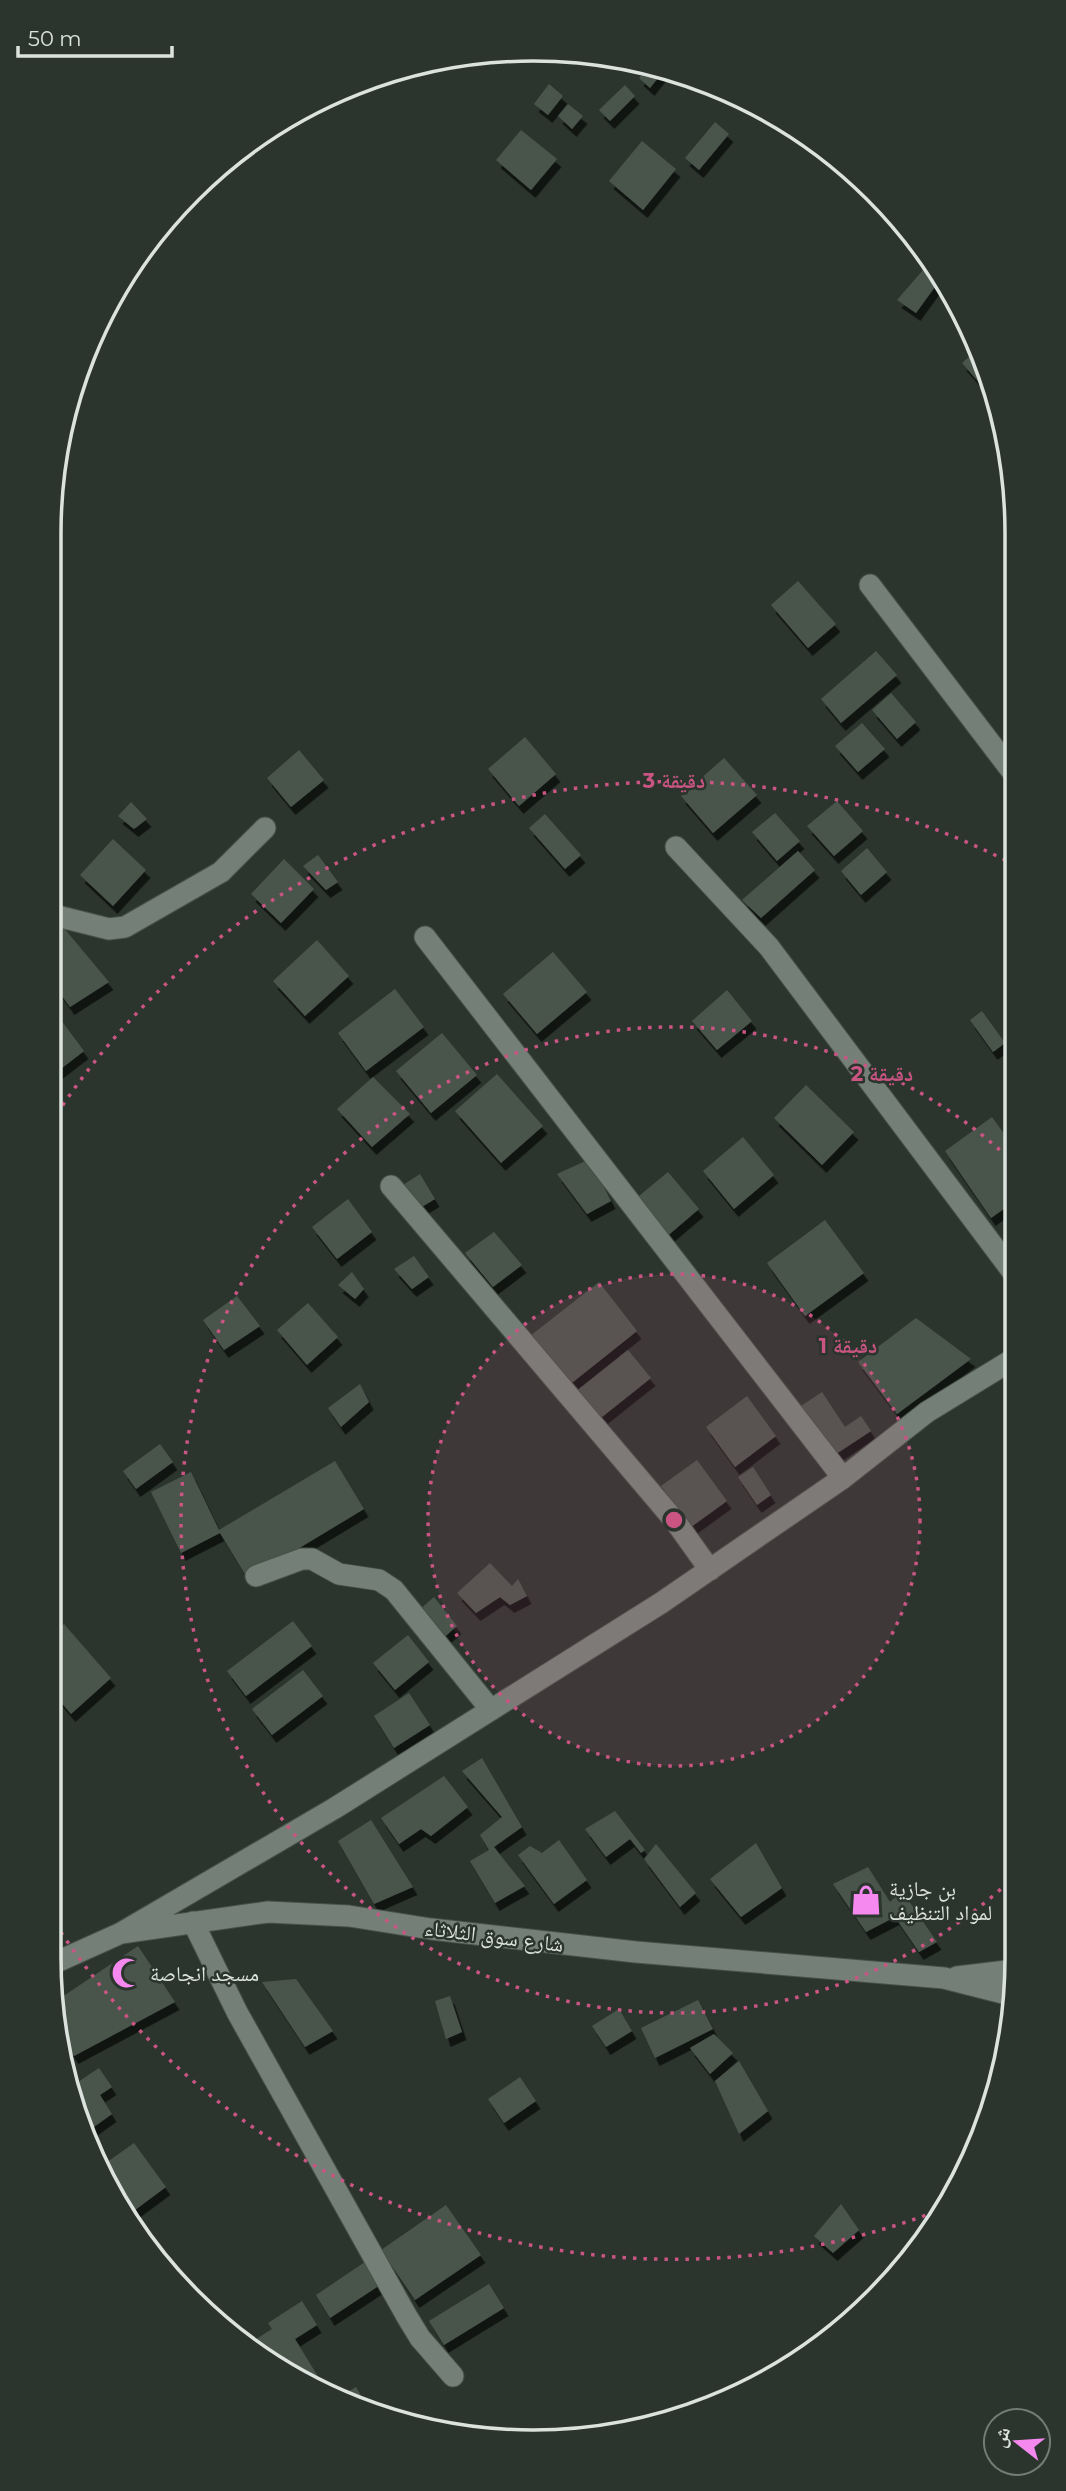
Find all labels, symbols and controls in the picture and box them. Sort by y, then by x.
scale bar [18,14,172,58]
text: 50 m [28,26,82,51]
text: 3 دقيقة [642,768,705,793]
text: 2 دقيقة [851,1061,913,1086]
text: 1 دقيقة [819,1333,877,1358]
centre of rings [662,1508,686,1532]
place label: بن جازية لمواد التنظيف [889,1876,992,1925]
shop icon: بن جازية لمواد التنظيف [849,1883,883,1917]
street label: شارع سوق الثلاثاء [423,1915,565,1958]
mosque icon: مسجد انجاصة [110,1956,144,1990]
place label: مسجد انجاصة [150,1961,259,1986]
north arrow [982,2407,1052,2477]
text: ش [987,2424,1015,2450]

